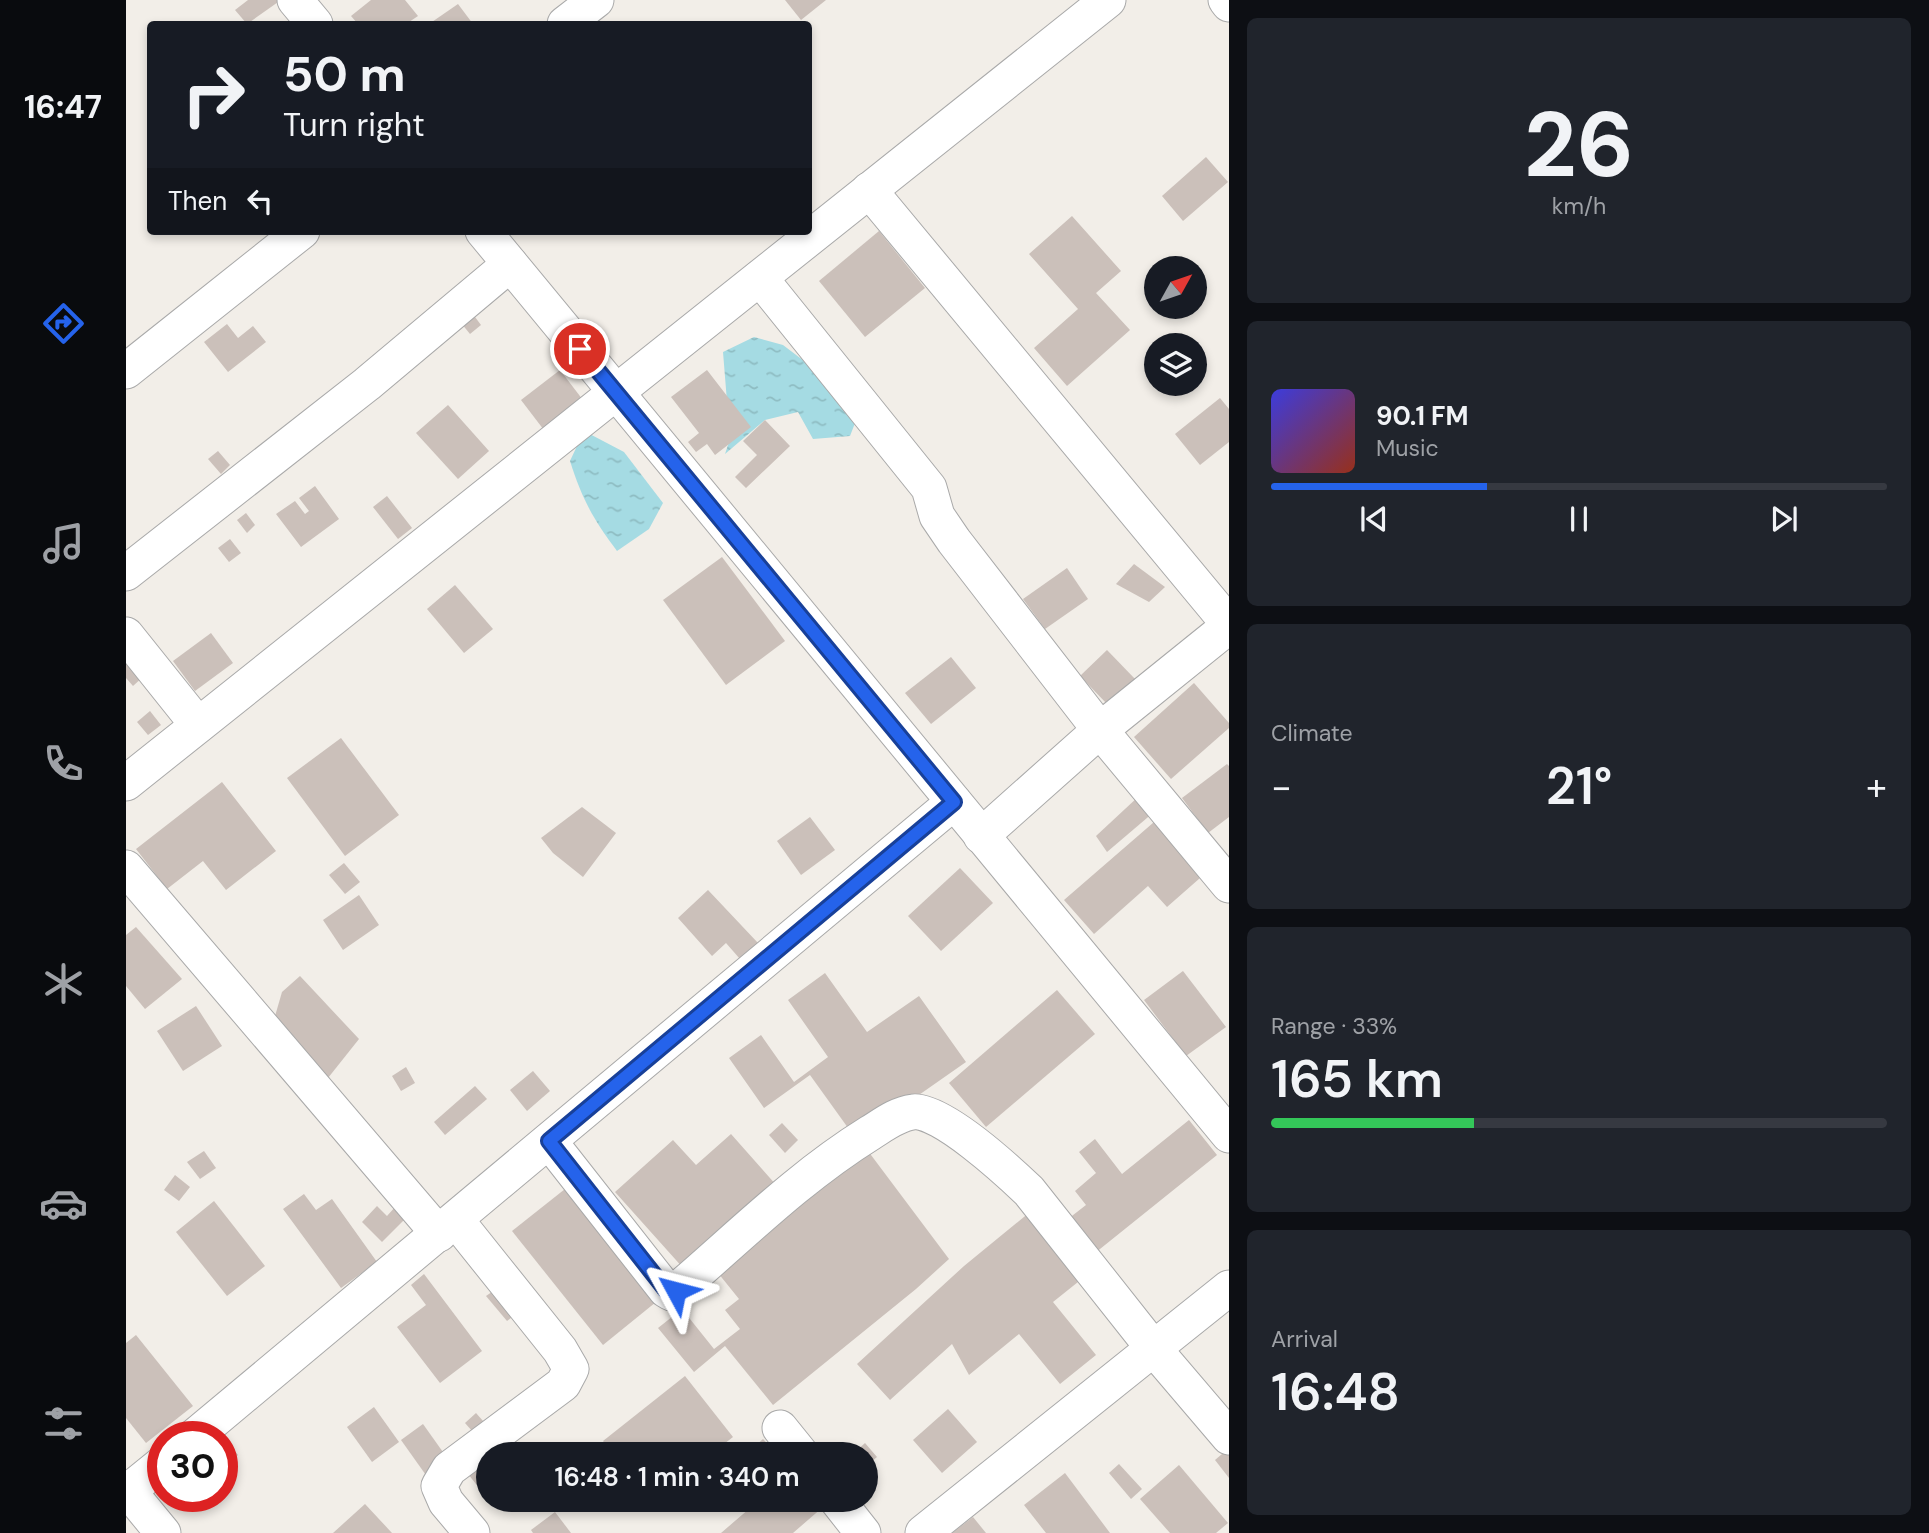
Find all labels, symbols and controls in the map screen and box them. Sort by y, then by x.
text: 50 m [283,42,406,106]
icon: right [168,49,259,140]
text: 16:47 [24,86,102,128]
text: 26 [1524,86,1634,204]
text: Turn right [283,104,425,146]
icon: left [241,182,279,220]
text: Then [168,184,227,218]
text: km/h [1552,191,1606,221]
north arrow [1144,256,1208,318]
map controls [1144,256,1207,396]
icon: directions [39,299,88,348]
pin [550,319,610,379]
icon: arrive [561,330,599,368]
button: layers [1144,333,1207,396]
text: 90.1 FM [1376,399,1469,433]
text: Music [1376,433,1439,463]
icon: previous [1355,500,1393,538]
icon: pause [1560,500,1598,538]
icon: next [1765,500,1803,538]
icon: music [39,519,88,568]
text: Climate [1271,718,1353,748]
icon: phone [39,739,88,788]
text: 21° [1546,752,1612,820]
text: − [1271,762,1292,812]
text: + [1866,762,1887,812]
icon: climate [39,959,88,1008]
text: Range · 33% [1271,1011,1397,1041]
text: 165 km [1271,1045,1443,1113]
icon: car [39,1179,88,1228]
position arrow [639,1254,713,1328]
text: Arrival [1271,1324,1338,1354]
text: 16:48 [1271,1358,1400,1426]
icon: filters [39,1399,88,1448]
speed limit sign: 30 [147,1421,238,1512]
text: 16:48 · 1 min · 340 m [555,1460,799,1494]

